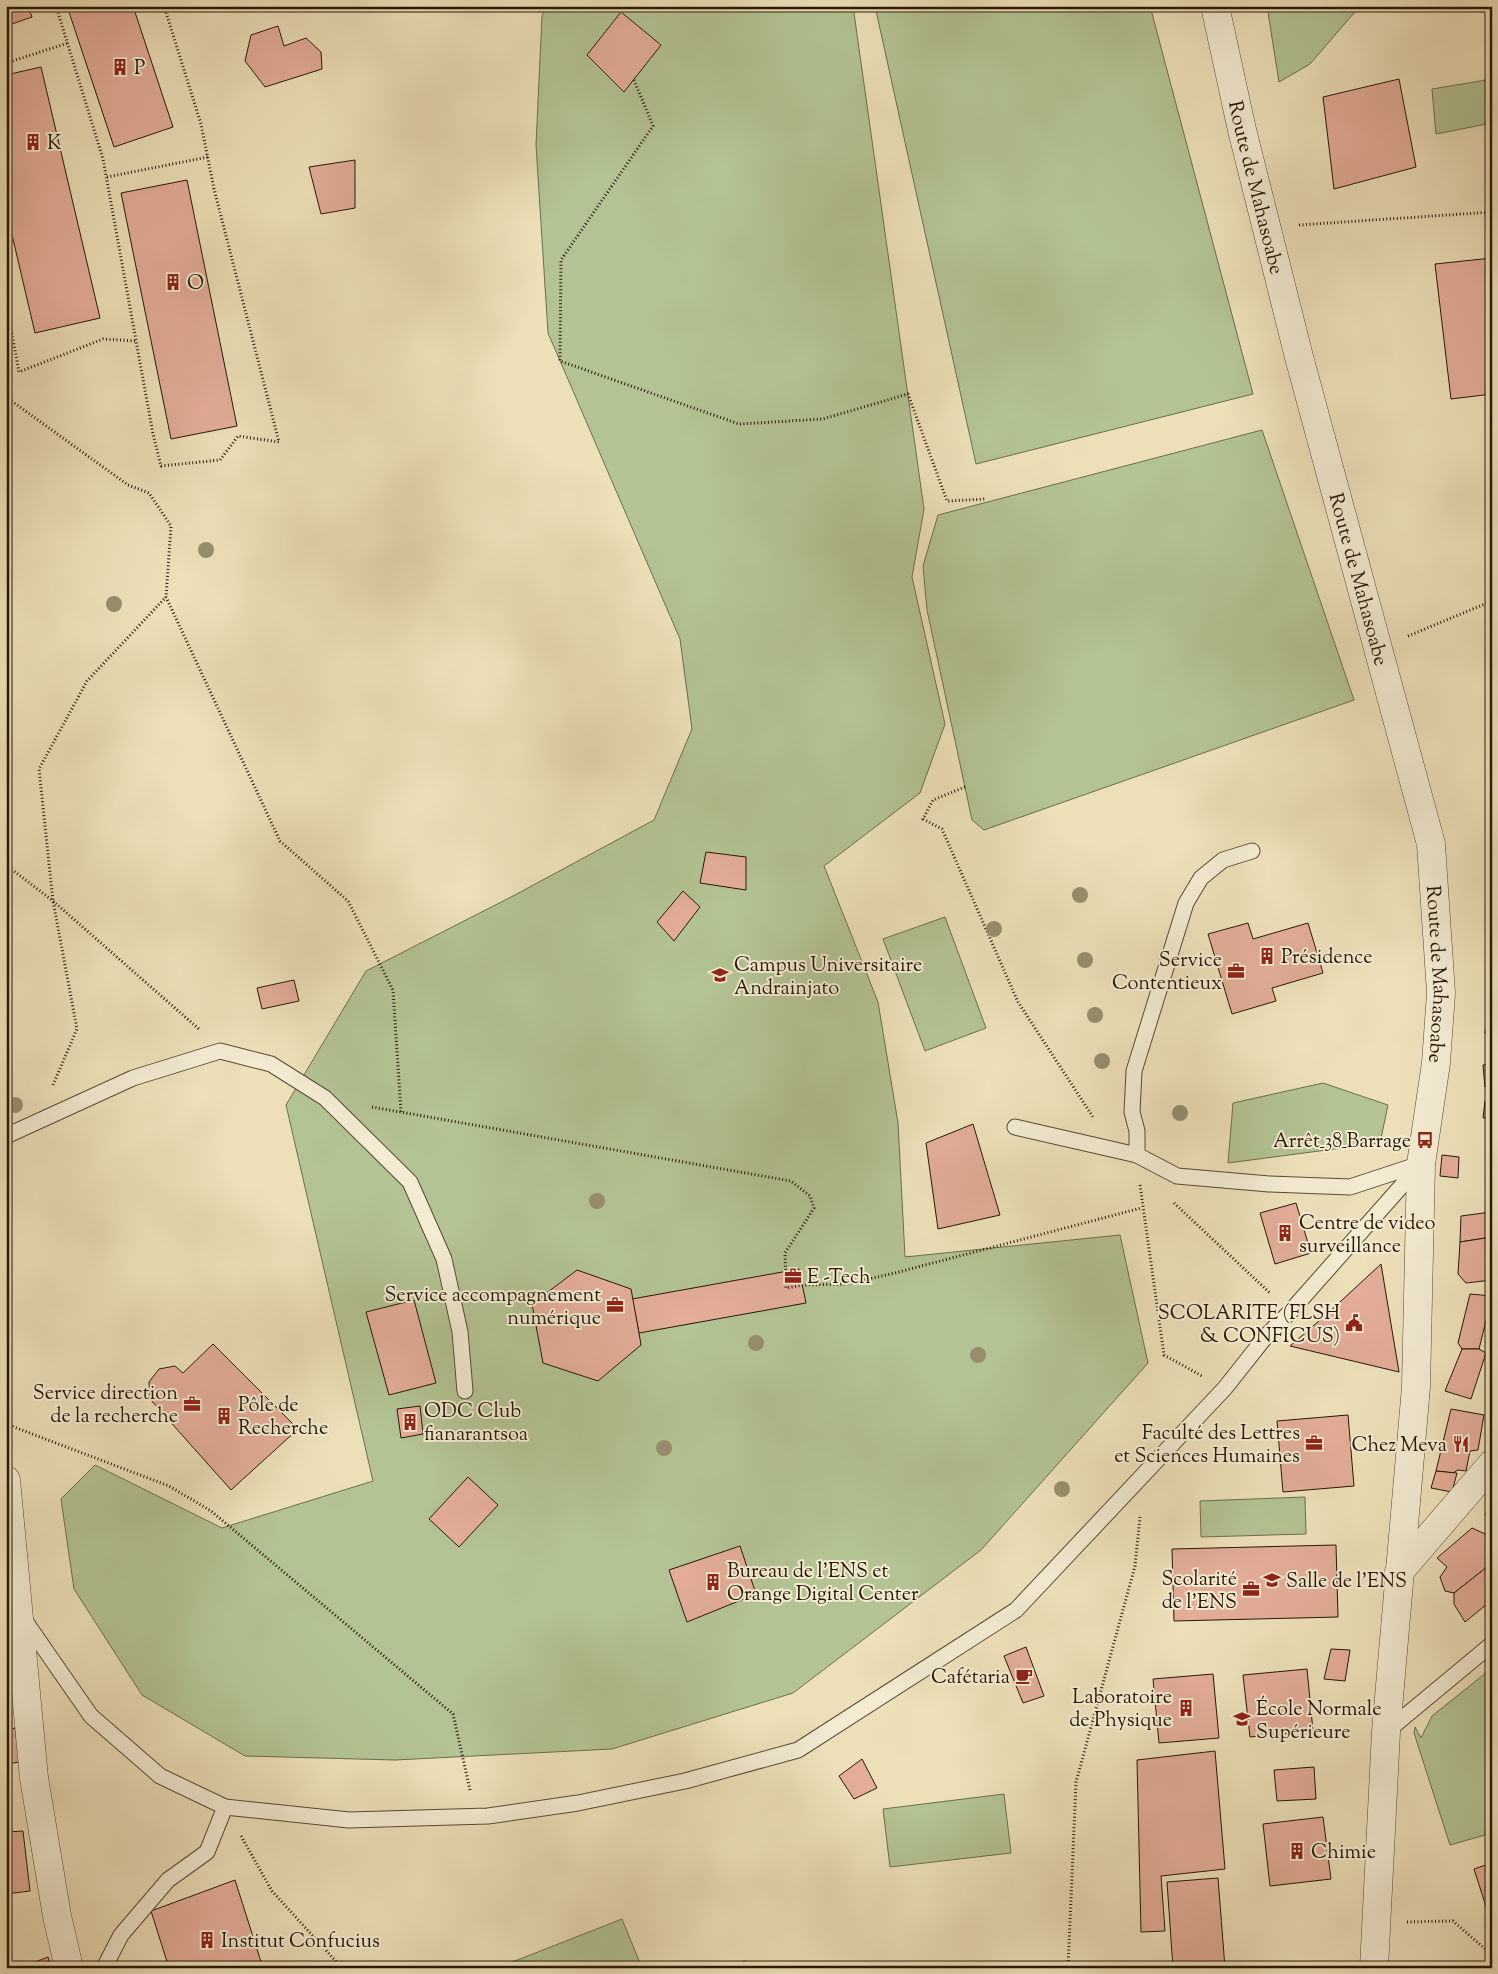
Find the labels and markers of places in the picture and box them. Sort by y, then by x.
place label: P [134,55,145,84]
building icon: P [110,57,130,77]
place label: K [47,130,62,159]
building icon: K [23,132,43,152]
place label: O [187,270,204,299]
building icon: O [163,272,183,292]
place label: Présidence [1281,944,1373,973]
building icon: Présidence [1257,946,1277,966]
place label: Service Contentieux [1112,947,1222,999]
place label: Campus Universitaire Andrainjato [734,952,922,1004]
office icon: Service Contentieux [1226,961,1246,981]
school or university icon: Campus Universitaire Andrainjato [710,965,730,985]
place label: Arrêt_38_Barrage [1273,1128,1411,1157]
bus stop icon: Arrêt_38_Barrage [1415,1130,1435,1150]
place label: Centre de video surveillance [1299,1210,1436,1262]
building icon: Centre de video surveillance [1275,1223,1295,1243]
place label: E -Tech [807,1264,871,1293]
office icon: E -Tech [783,1266,803,1286]
place label: Service accompagnement numérique [384,1282,601,1334]
office icon: Service accompagnement numérique [605,1295,625,1315]
place label: SCOLARITE (FLSH & CONFICUS) [1158,1300,1340,1352]
public building icon: SCOLARITE (FLSH & CONFICUS) [1344,1313,1364,1333]
place label: Service direction de la recherche [33,1380,178,1432]
place label: Pôle de Recherche [238,1392,328,1444]
office icon: Service direction de la recherche [182,1394,202,1414]
place label: ODC Club fianarantsoa [424,1398,528,1450]
building icon: Pôle de Recherche [214,1406,234,1426]
building icon: ODC Club fianarantsoa [400,1412,420,1432]
place label: Faculté des Lettres et Sciences Humaines [1114,1420,1300,1472]
place label: Chez Meva [1351,1432,1447,1461]
office icon: Faculté des Lettres et Sciences Humaines [1304,1433,1324,1453]
restaurant icon: Chez Meva [1451,1434,1471,1454]
place label: Bureau de l'ENS et Orange Digital Center [727,1558,919,1610]
place label: Scolarité de l'ENS [1161,1566,1237,1618]
place label: Salle de l'ENS [1286,1568,1407,1597]
school or university icon: Salle de l'ENS [1262,1570,1282,1590]
building icon: Bureau de l'ENS et Orange Digital Center [703,1572,723,1592]
office icon: Scolarité de l'ENS [1241,1579,1261,1599]
place label: Cafétaria [931,1664,1010,1693]
cafe icon: Cafétaria [1014,1666,1034,1686]
place label: Laboratoire de Physique [1069,1684,1172,1736]
place label: École Normale Supérieure [1256,1695,1382,1748]
building icon: Laboratoire de Physique [1176,1698,1196,1718]
school or university icon: École Normale Supérieure [1232,1709,1252,1729]
place label: Chimie [1311,1839,1376,1868]
building icon: Chimie [1287,1841,1307,1861]
place label: Institut Confucius [221,1928,380,1957]
building icon: Institut Confucius [197,1930,217,1950]

